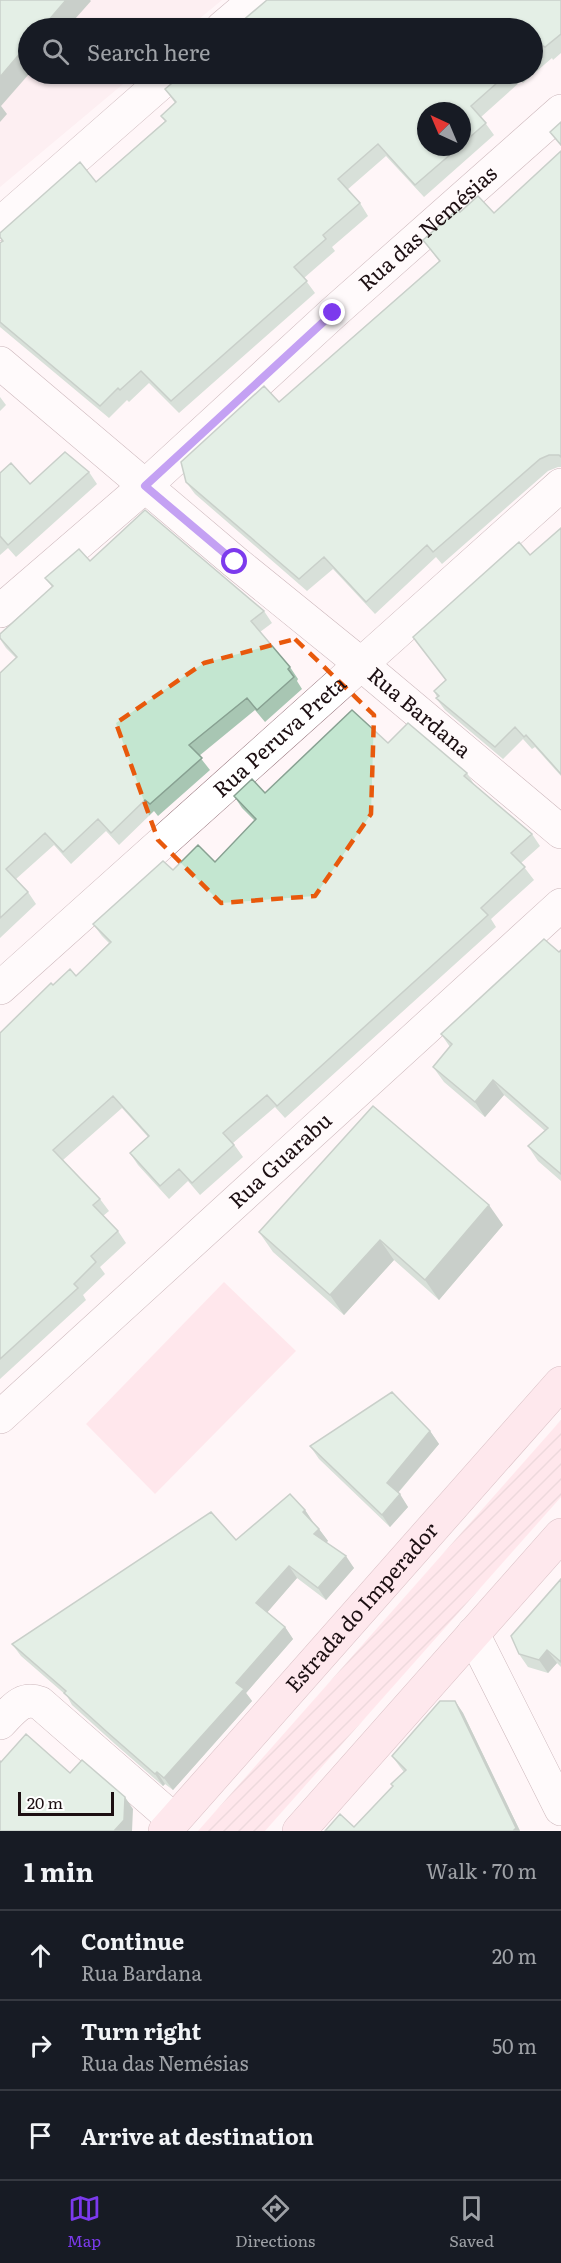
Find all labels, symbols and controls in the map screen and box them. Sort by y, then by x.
search box [18,18,543,84]
icon: search [39,35,72,68]
text: Search here [87,35,210,68]
north arrow [417,102,471,156]
street label: Rua das Nemésias [350,157,503,297]
route end [319,299,345,325]
route start [221,548,247,574]
street label: Rua Bardana [362,658,480,764]
street label: Rua Peruva Preta [205,667,352,803]
street label: Rua Guarabu [221,1104,337,1214]
street label: Estrada do Imperador [277,1514,444,1698]
scale bar [18,1789,114,1816]
text: 20 m [27,1790,63,1814]
text: 1 min [24,1851,93,1890]
text: Walk · 70 m [426,1855,537,1885]
text: Continue [81,1924,184,1957]
icon: ahead [24,1939,57,1972]
text: 20 m [492,1940,537,1970]
text: Rua Bardana [81,1957,202,1987]
text: Turn right [81,2014,201,2047]
icon: right [24,2029,57,2062]
text: 50 m [492,2030,537,2060]
text: Rua das Nemésias [81,2047,248,2077]
icon: arrive [24,2119,57,2152]
text: Arrive at destination [81,2119,314,2152]
tab: Map [67,2192,101,2252]
tab: Directions [235,2192,315,2252]
tab: Saved [449,2192,494,2252]

